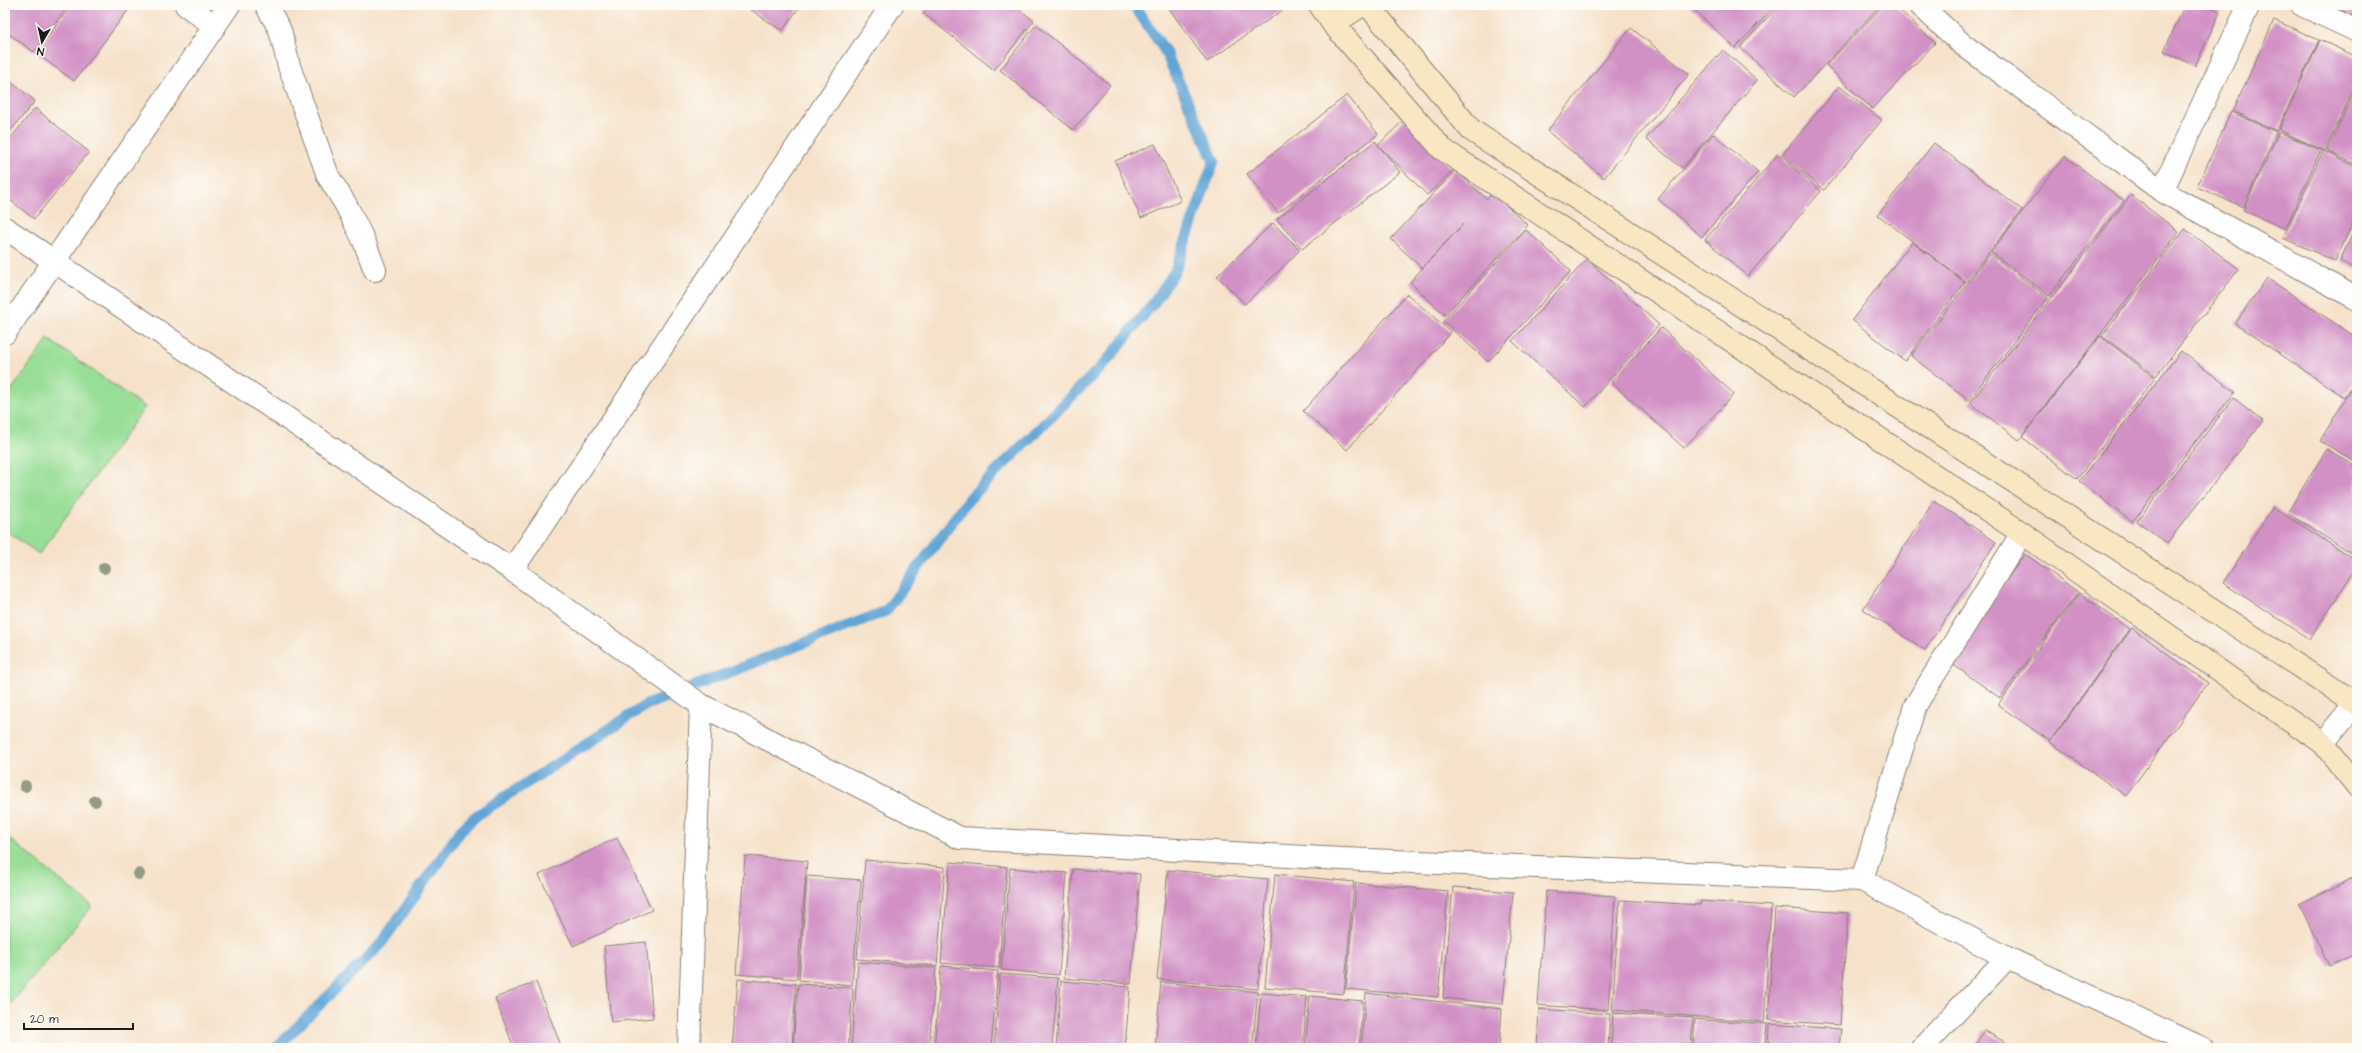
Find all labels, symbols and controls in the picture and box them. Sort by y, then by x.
north arrow [22,22,62,62]
text: N [36,43,45,59]
scale bar [24,1005,133,1031]
text: 20 m [30,1011,59,1028]

